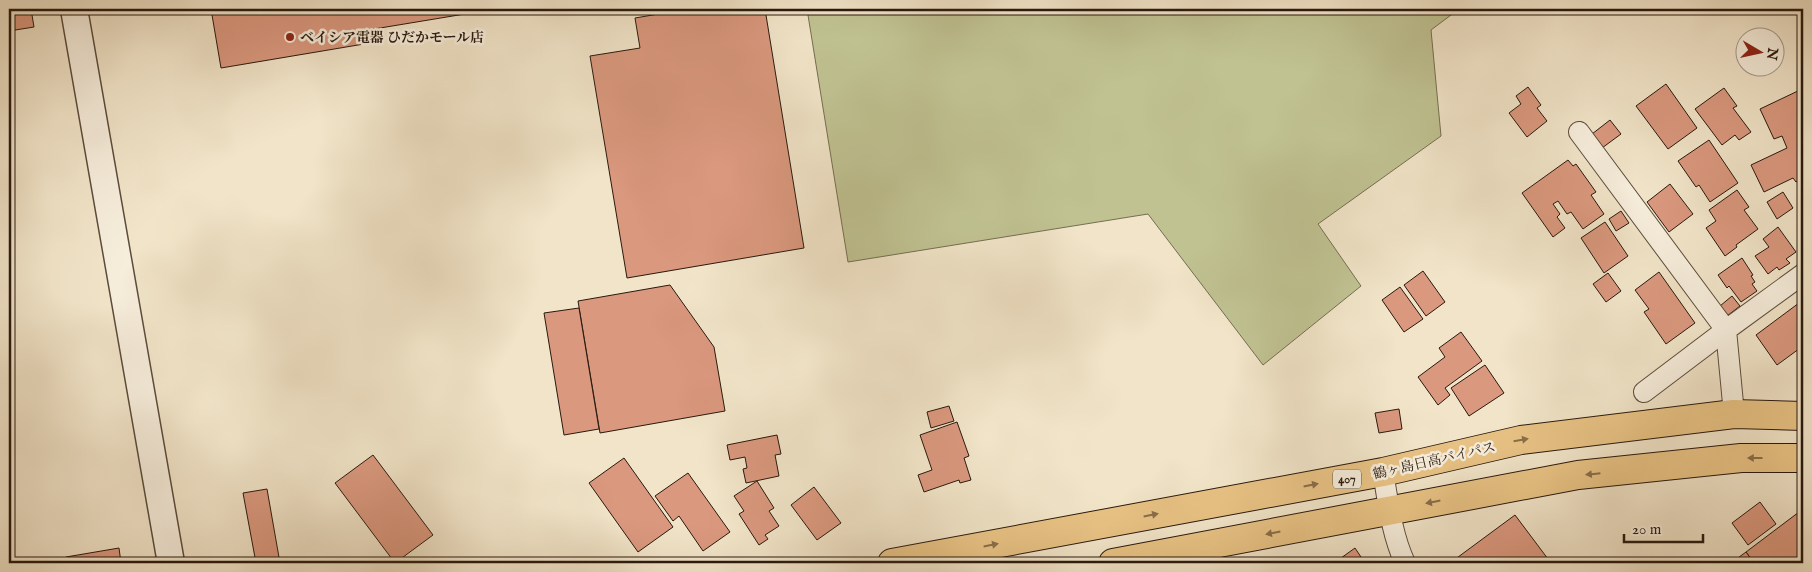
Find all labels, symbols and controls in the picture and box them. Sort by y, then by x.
north arrow [1734,28,1784,78]
place label: ベイシア電器 ひだかモール店 [300,29,484,47]
marker: ベイシア電器 ひだかモール店 [284,31,296,43]
text: N [1762,45,1782,61]
one-way arrow [1513,436,1529,444]
street label: 鶴ヶ島日高バイパス [1371,438,1498,484]
one-way arrow [1746,454,1762,462]
road number: 407 [1333,469,1361,488]
one-way arrow [1584,470,1600,478]
one-way arrow [1303,481,1319,489]
one-way arrow [1425,499,1441,507]
one-way arrow [1143,511,1159,519]
scale bar [1624,512,1703,544]
text: 20 m [1632,520,1662,539]
one-way arrow [1265,529,1281,537]
one-way arrow [984,540,1000,548]

